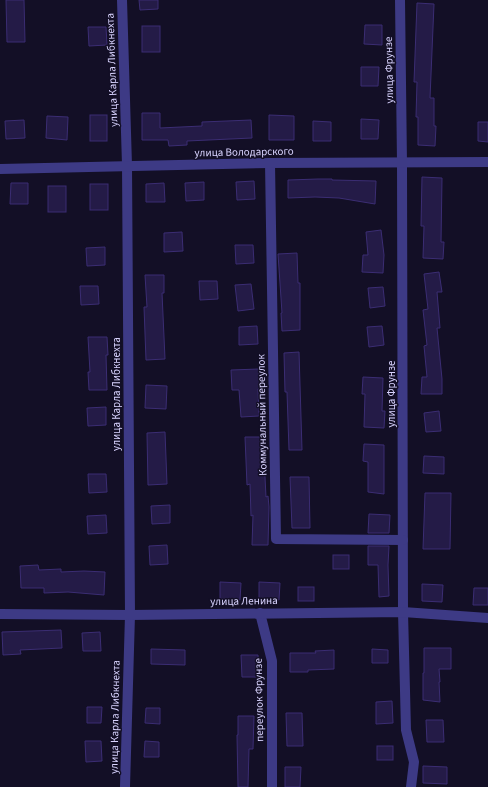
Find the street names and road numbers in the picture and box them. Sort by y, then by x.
street label: улица Карла Либкнехта [103,13,121,127]
street label: улица Фрунзе [381,36,397,104]
street label: улица Володарского [194,144,294,160]
street label: улица Карла Либкнехта [109,337,124,451]
street label: Коммунальный переулок [253,353,271,476]
street label: улица Фрунзе [384,360,399,427]
street label: улица Ленина [210,593,278,609]
street label: переулок Фрунзе [251,658,267,742]
street label: улица Карла Либкнехта [107,660,123,774]

